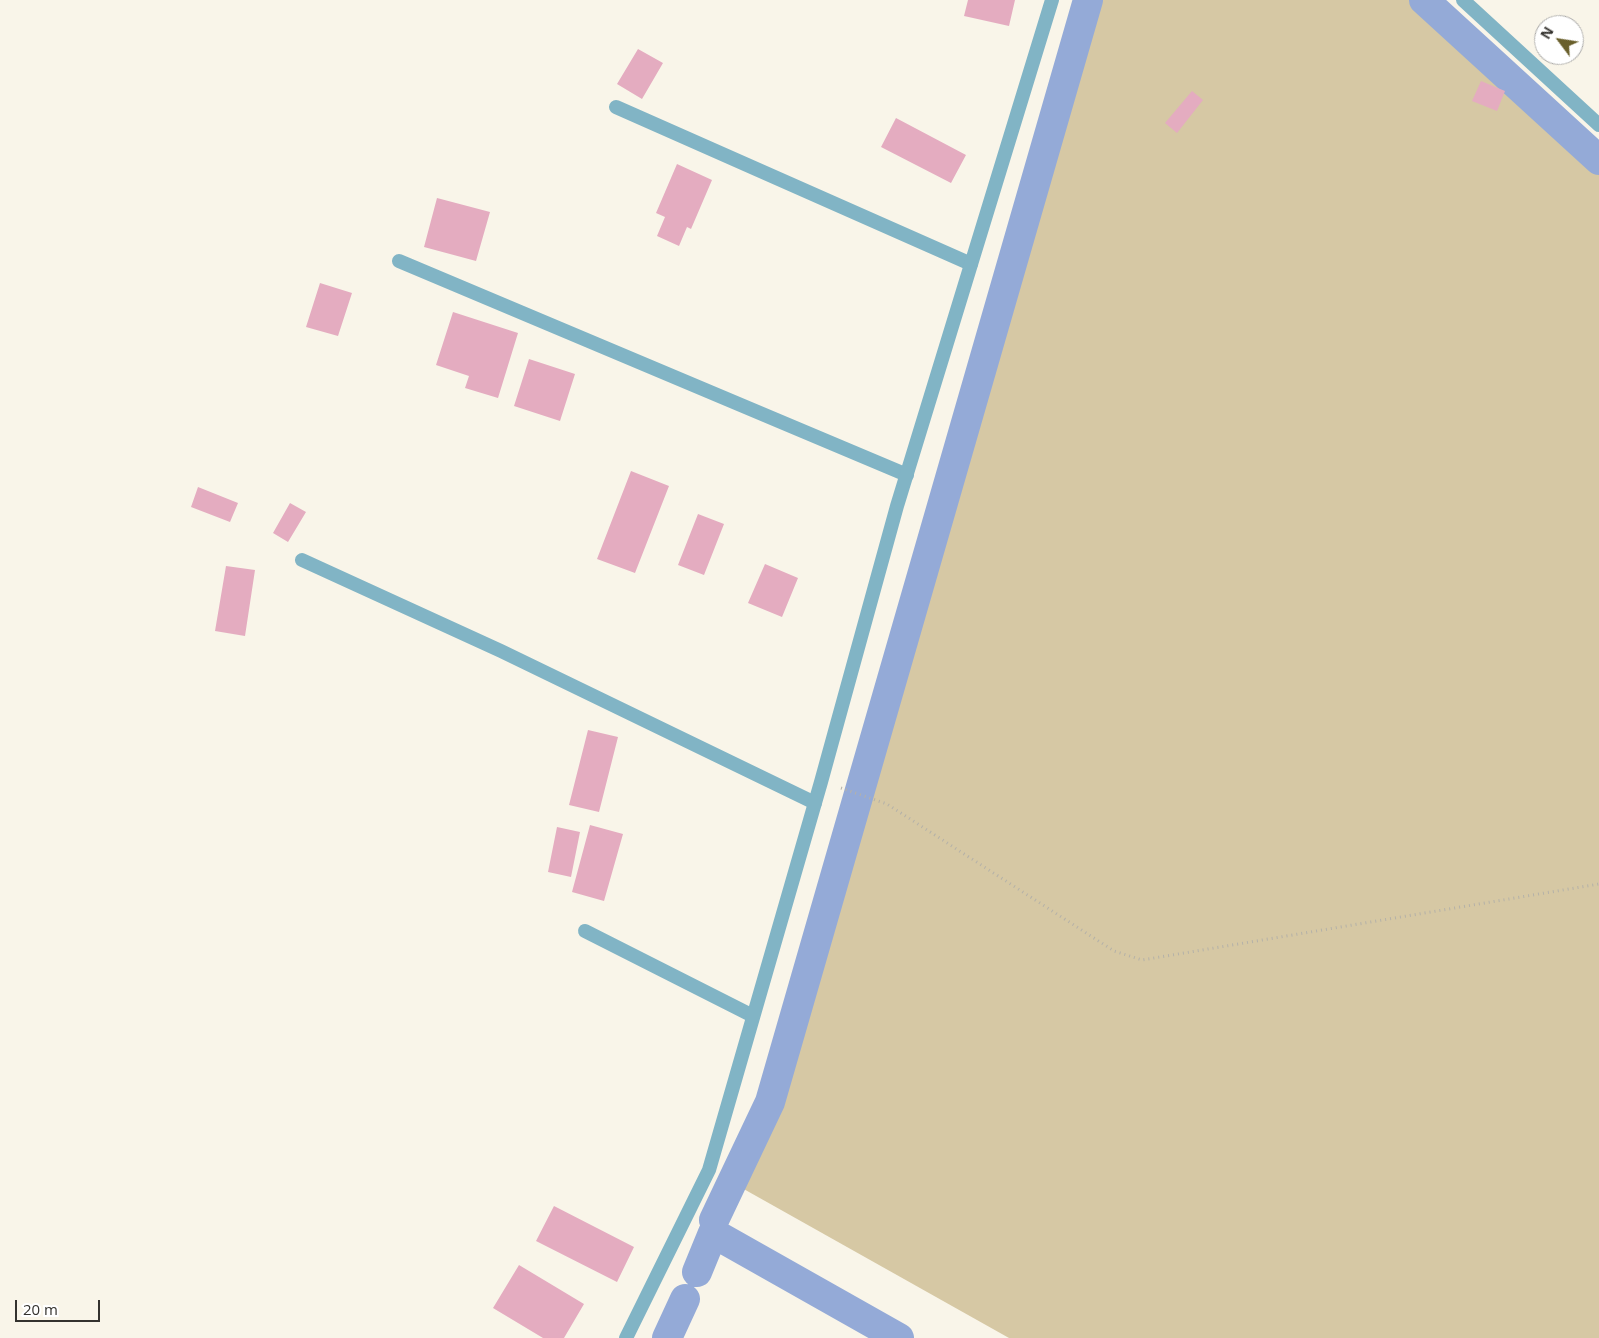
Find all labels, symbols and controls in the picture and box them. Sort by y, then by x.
north arrow [1534,15,1584,65]
text: N [1535,23,1558,42]
scale bar [18,1290,102,1322]
text: 20 m [23,1299,58,1319]

